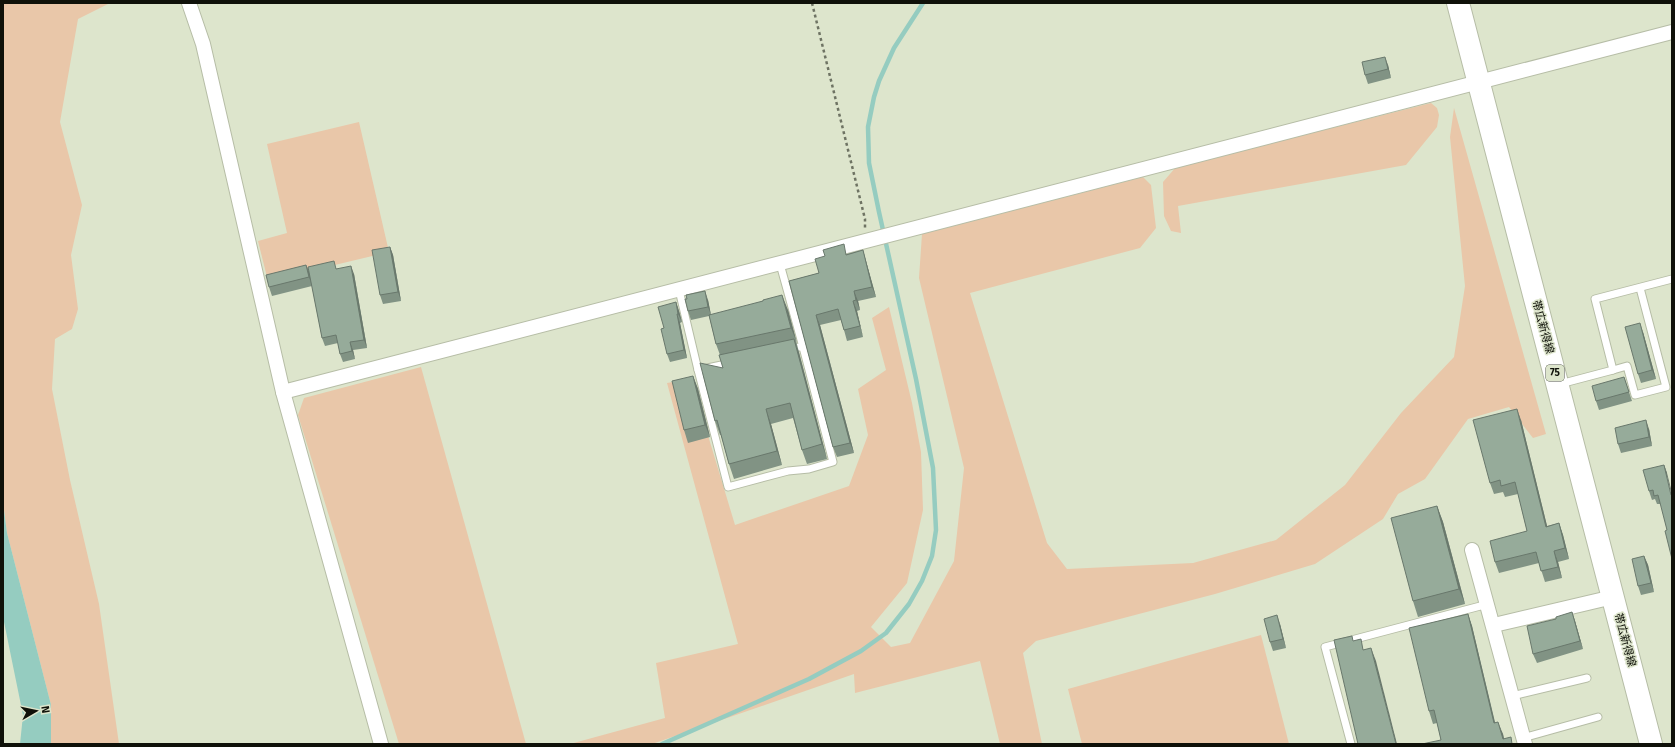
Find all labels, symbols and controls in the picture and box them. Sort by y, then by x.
street label: 帯広新得線 [1530,299,1556,355]
road number: 75 [1546,365,1564,381]
street label: 帯広新得線 [1612,612,1638,668]
north arrow [16,691,56,731]
text: N [38,705,52,714]

